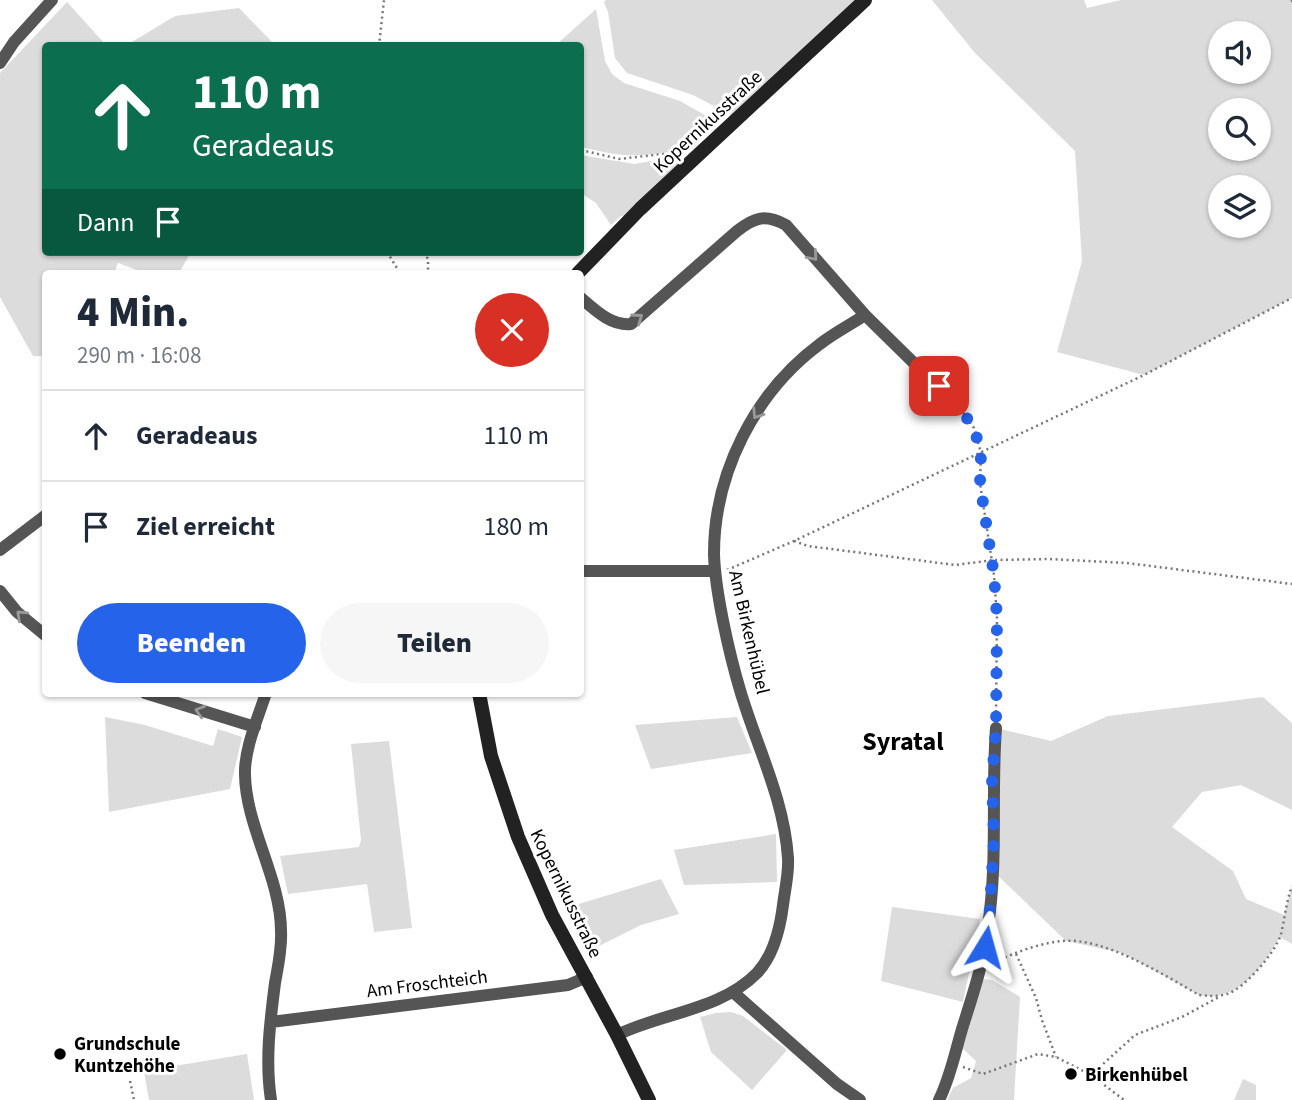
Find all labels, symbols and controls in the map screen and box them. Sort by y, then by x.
map controls [1208,21,1271,238]
button: sound [1208,21,1271,84]
text: 110 m [192,58,321,128]
street label: Kopernikusstraße [648,64,769,180]
icon: ahead [77,70,168,161]
button: search [1208,98,1271,161]
text: Geradeaus [192,123,334,169]
button: layers [1208,175,1271,238]
icon: arrive [149,203,187,241]
text: Dann [77,204,135,241]
one-way arrow [805,247,817,260]
text: 4 Min. [77,283,189,343]
button: close [475,293,549,367]
one-way arrow [631,313,644,326]
text: 290 m · 16:08 [77,339,201,372]
pin [909,356,969,416]
icon: arrive [920,367,958,405]
one-way arrow [752,406,765,419]
icon: ahead [77,417,115,455]
text: Geradeaus [136,417,257,454]
text: 110 m [483,417,549,454]
icon: arrive [77,508,115,546]
text: Ziel erreicht [136,508,275,545]
text: 180 m [483,508,549,545]
street label: Am Birkenhübel [721,568,776,697]
button: Beenden [77,603,306,683]
button: Teilen [320,603,549,683]
one-way arrow [17,611,30,623]
one-way arrow [194,704,206,719]
district label: Syratal [862,723,944,760]
street label: Kopernikusstraße [523,825,609,963]
position arrow [948,910,1022,984]
street label: Am Froschteich [365,964,489,1005]
place label: Grundschule Kuntzehöhe [74,1031,181,1080]
marker: Grundschule Kuntzehöhe [52,1046,68,1062]
place label: Birkenhübel [1085,1062,1188,1089]
marker: Birkenhübel [1063,1066,1079,1082]

